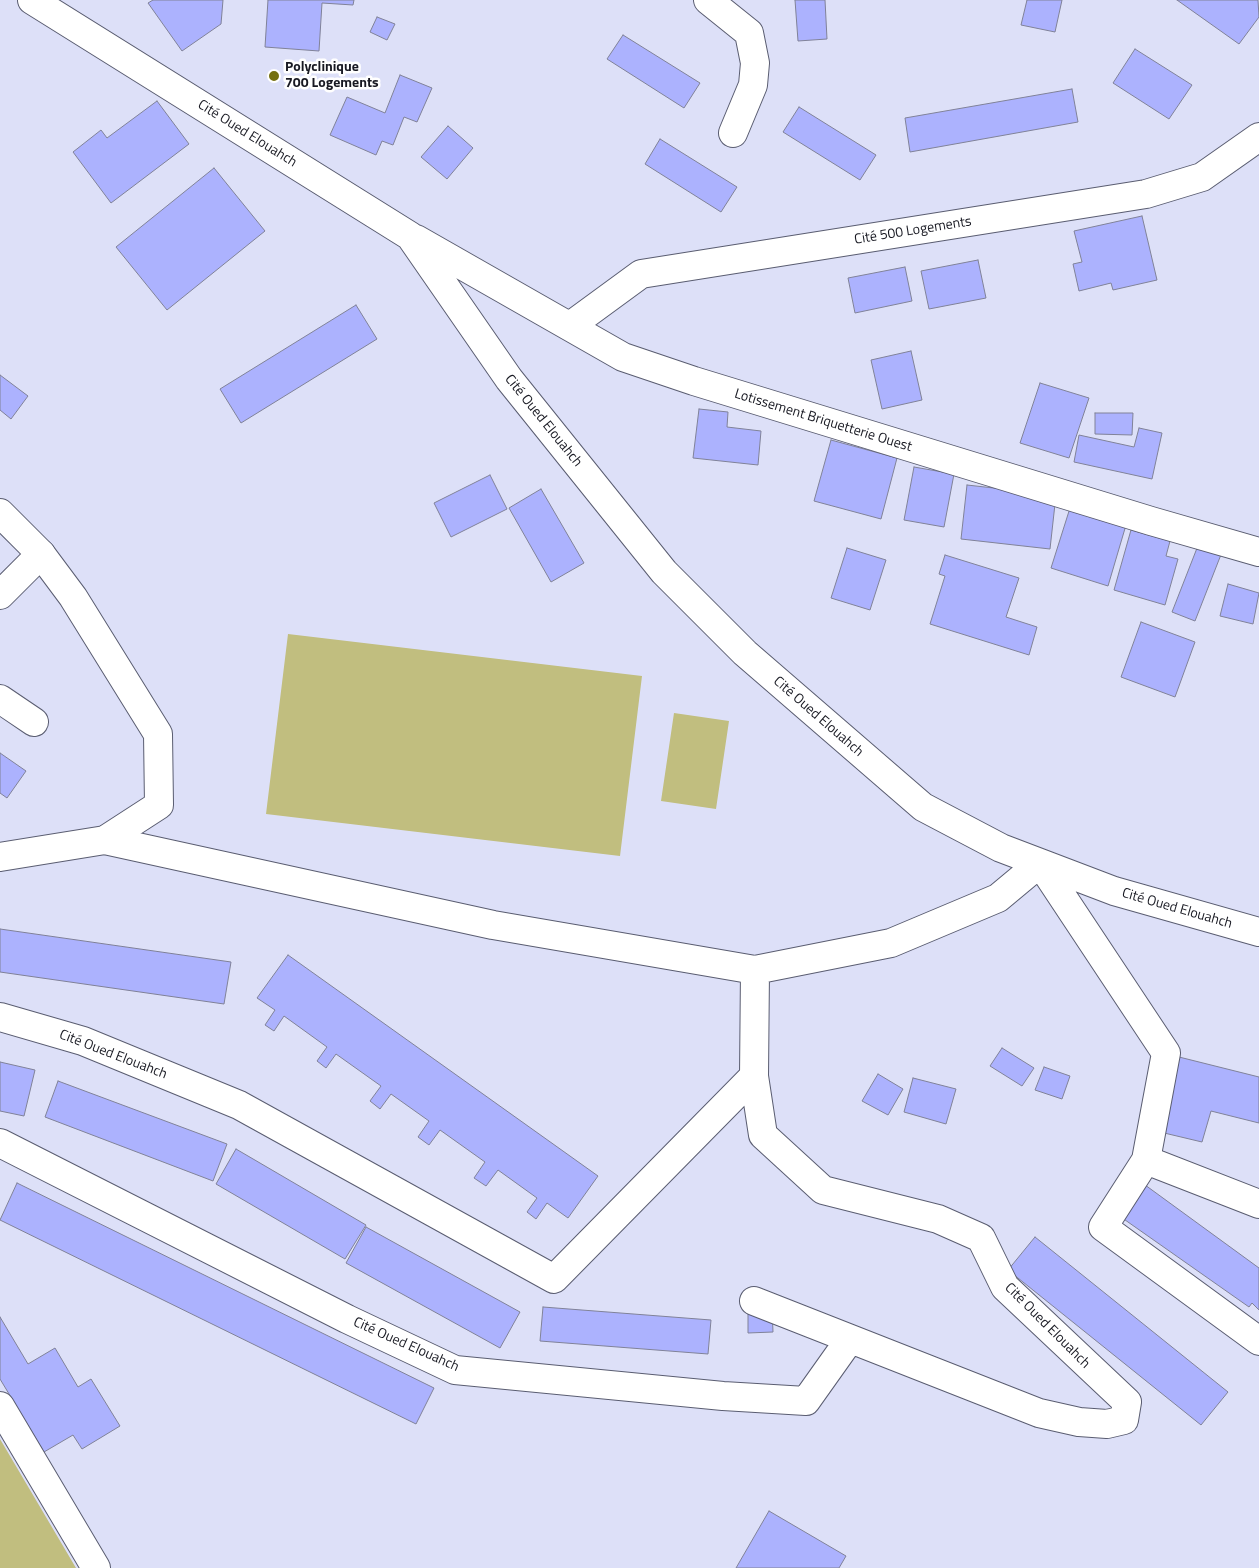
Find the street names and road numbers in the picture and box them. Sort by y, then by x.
street label: Cité Oued Elouahch [194,97,300,171]
street label: Cité 500 Logements [853,213,973,249]
street label: Cité Oued Elouahch [501,371,585,471]
street label: Lotissement Briquetterie Ouest [732,386,914,456]
street label: Cité Oued Elouahch [769,673,867,761]
street label: Cité Oued Elouahch [1120,885,1234,933]
street label: Cité Oued Elouahch [57,1027,169,1083]
street label: Cité Oued Elouahch [1001,1280,1093,1372]
street label: Cité Oued Elouahch [351,1314,461,1376]

